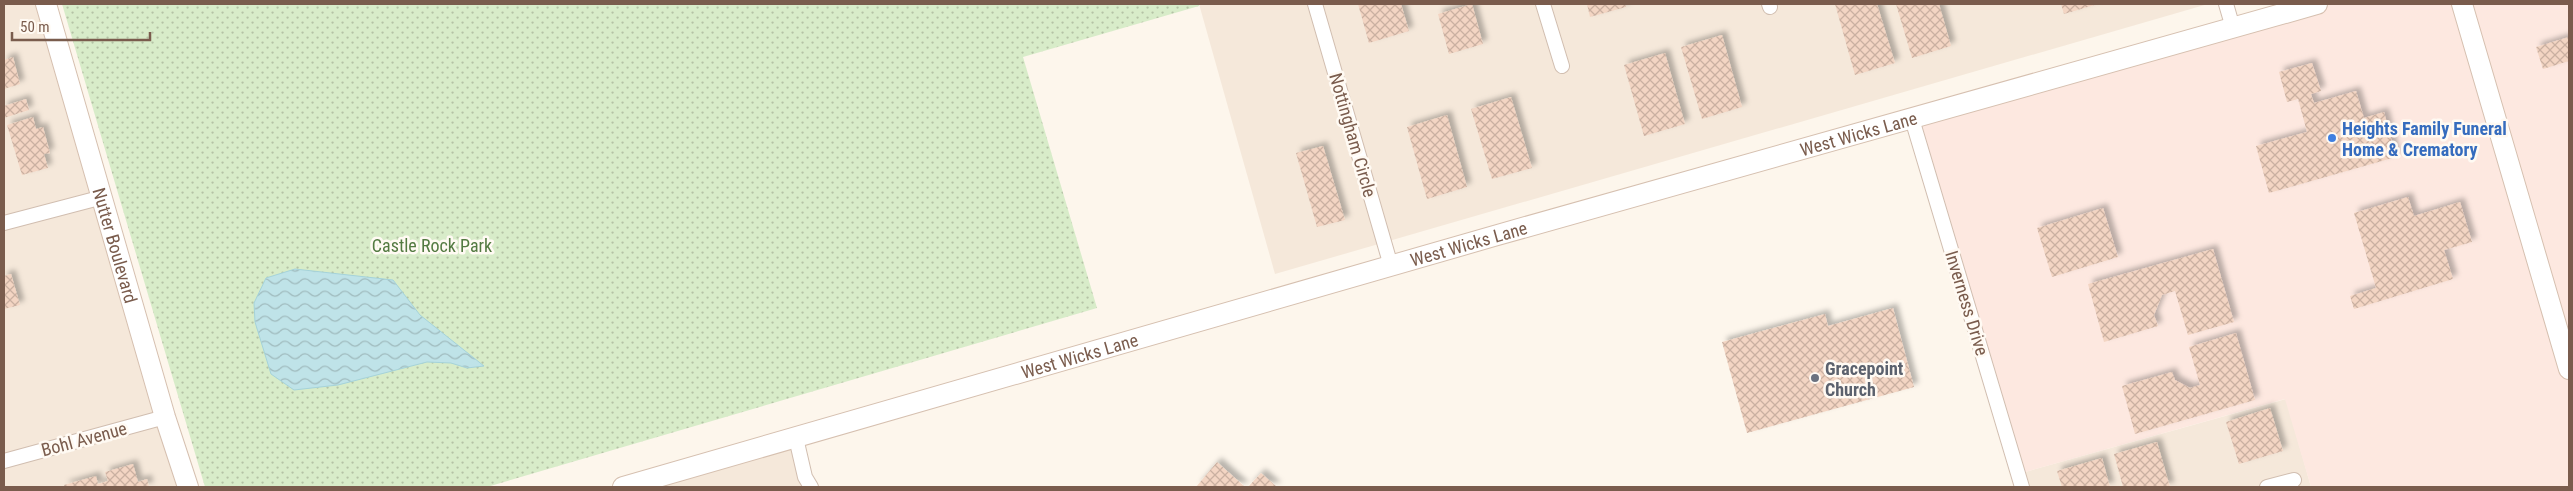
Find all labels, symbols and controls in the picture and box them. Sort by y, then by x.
scale bar [12,10,150,42]
text: 50 m [20,18,50,36]
street label: Nottingham Circle [1325,71,1381,199]
street label: West Wicks Lane [1797,107,1919,160]
place label: Heights Family Funeral Home & Crematory [2342,118,2507,160]
marker: Heights Family Funeral Home & Crematory [2326,132,2338,144]
street label: Nutter Boulevard [89,185,142,305]
street label: West Wicks Lane [1408,217,1529,270]
park label: Castle Rock Park [372,235,492,256]
street label: Inverness Drive [1941,248,1993,358]
street label: West Wicks Lane [1019,329,1140,382]
place label: Gracepoint Church [1825,358,1904,400]
marker: Gracepoint Church [1809,372,1821,384]
street label: Bohl Avenue [39,418,129,460]

